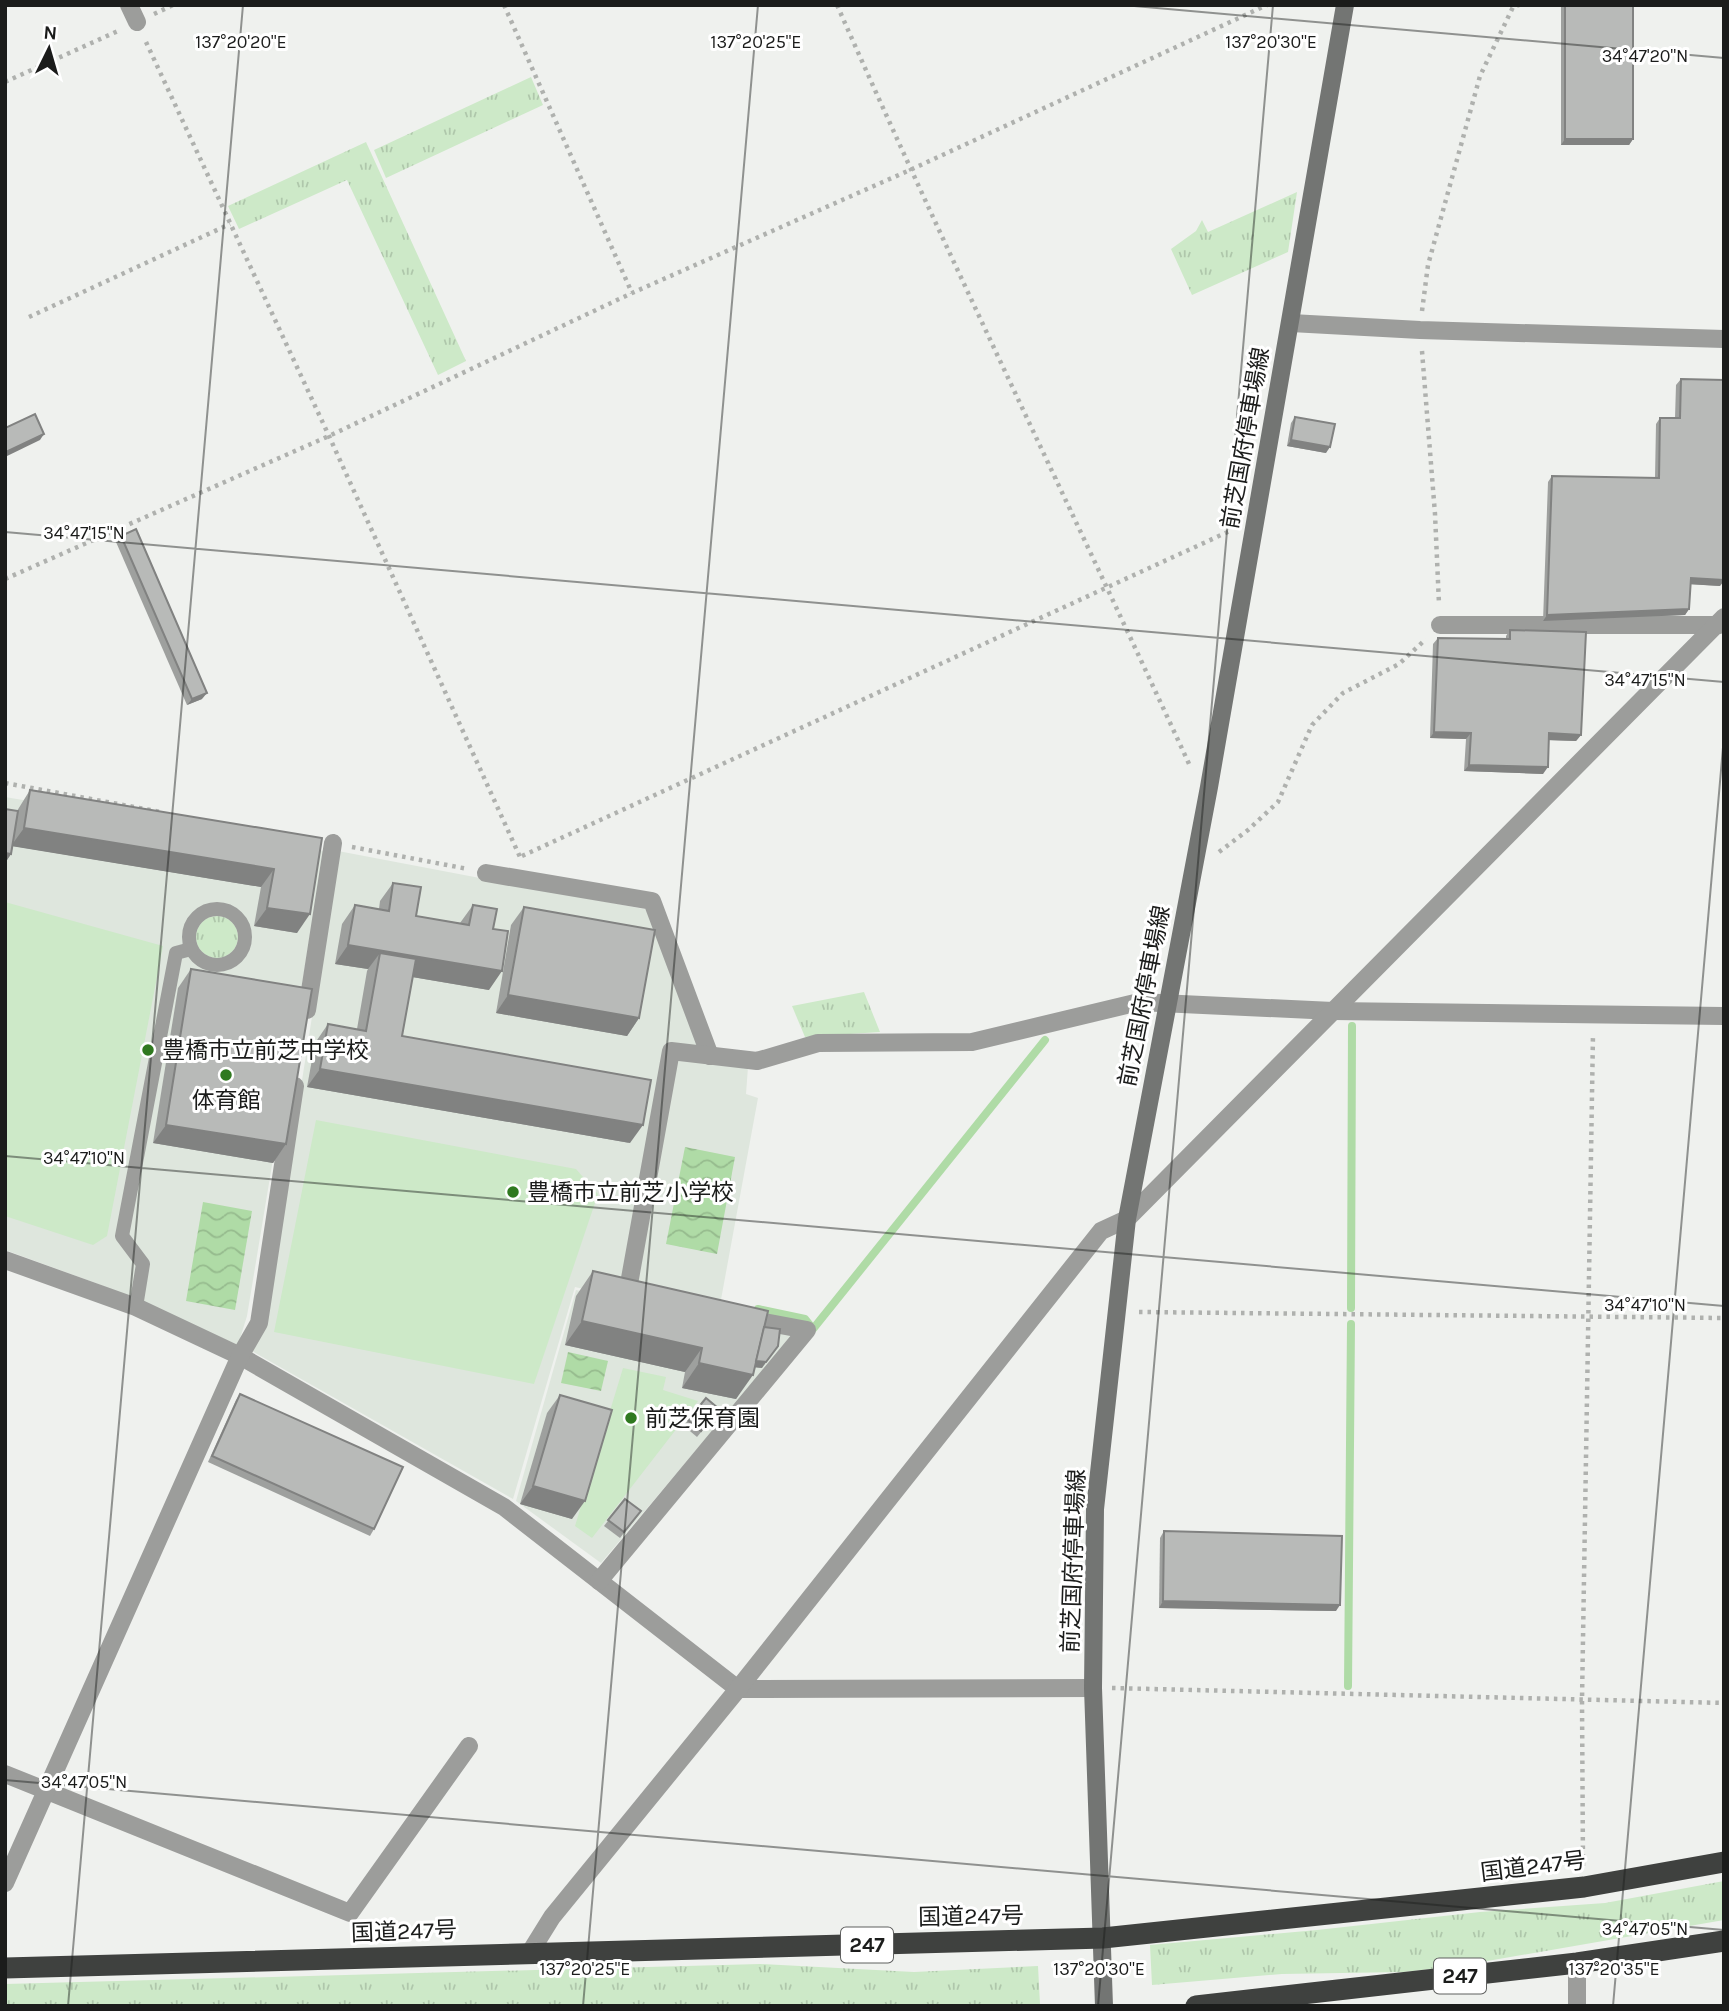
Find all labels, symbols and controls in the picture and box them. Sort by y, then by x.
north arrow [14,14,84,84]
text: N [43,22,58,45]
text: 137°20'20"E [195,31,287,53]
text: 137°20'25"E [711,31,801,53]
text: 137°20'30"E [1225,31,1317,53]
text: 34°47'20"N [1602,45,1688,67]
street label: 前芝国府停車場線 [1216,345,1275,531]
text: 34°47'15"N [43,522,125,544]
text: 34°47'15"N [1604,669,1686,691]
street label: 前芝国府停車場線 [1114,903,1175,1089]
place label: 豊橋市立前芝中学校 [162,1037,369,1064]
marker: 豊橋市立前芝中学校 [140,1042,156,1058]
marker: 体育館 [218,1067,234,1083]
place label: 体育館 [192,1087,261,1114]
text: 34°47'10"N [43,1147,125,1169]
place label: 豊橋市立前芝小学校 [527,1179,734,1206]
marker: 豊橋市立前芝小学校 [505,1184,521,1200]
text: 34°47'10"N [1604,1294,1686,1316]
place label: 前芝保育園 [645,1405,760,1432]
marker: 前芝保育園 [623,1410,639,1426]
street label: 前芝国府停車場線 [1057,1469,1090,1653]
text: 34°47'05"N [41,1771,127,1793]
street label: 国道247号 [1479,1847,1587,1886]
street label: 国道247号 [918,1902,1024,1931]
street label: 国道247号 [351,1916,457,1947]
text: 34°47'05"N [1602,1918,1688,1940]
road number: 247 [841,1927,893,1962]
text: 137°20'25"E [540,1958,630,1980]
text: 137°20'30"E [1053,1958,1145,1980]
road number: 247 [1434,1958,1486,1994]
text: 137°20'35"E [1568,1958,1660,1980]

